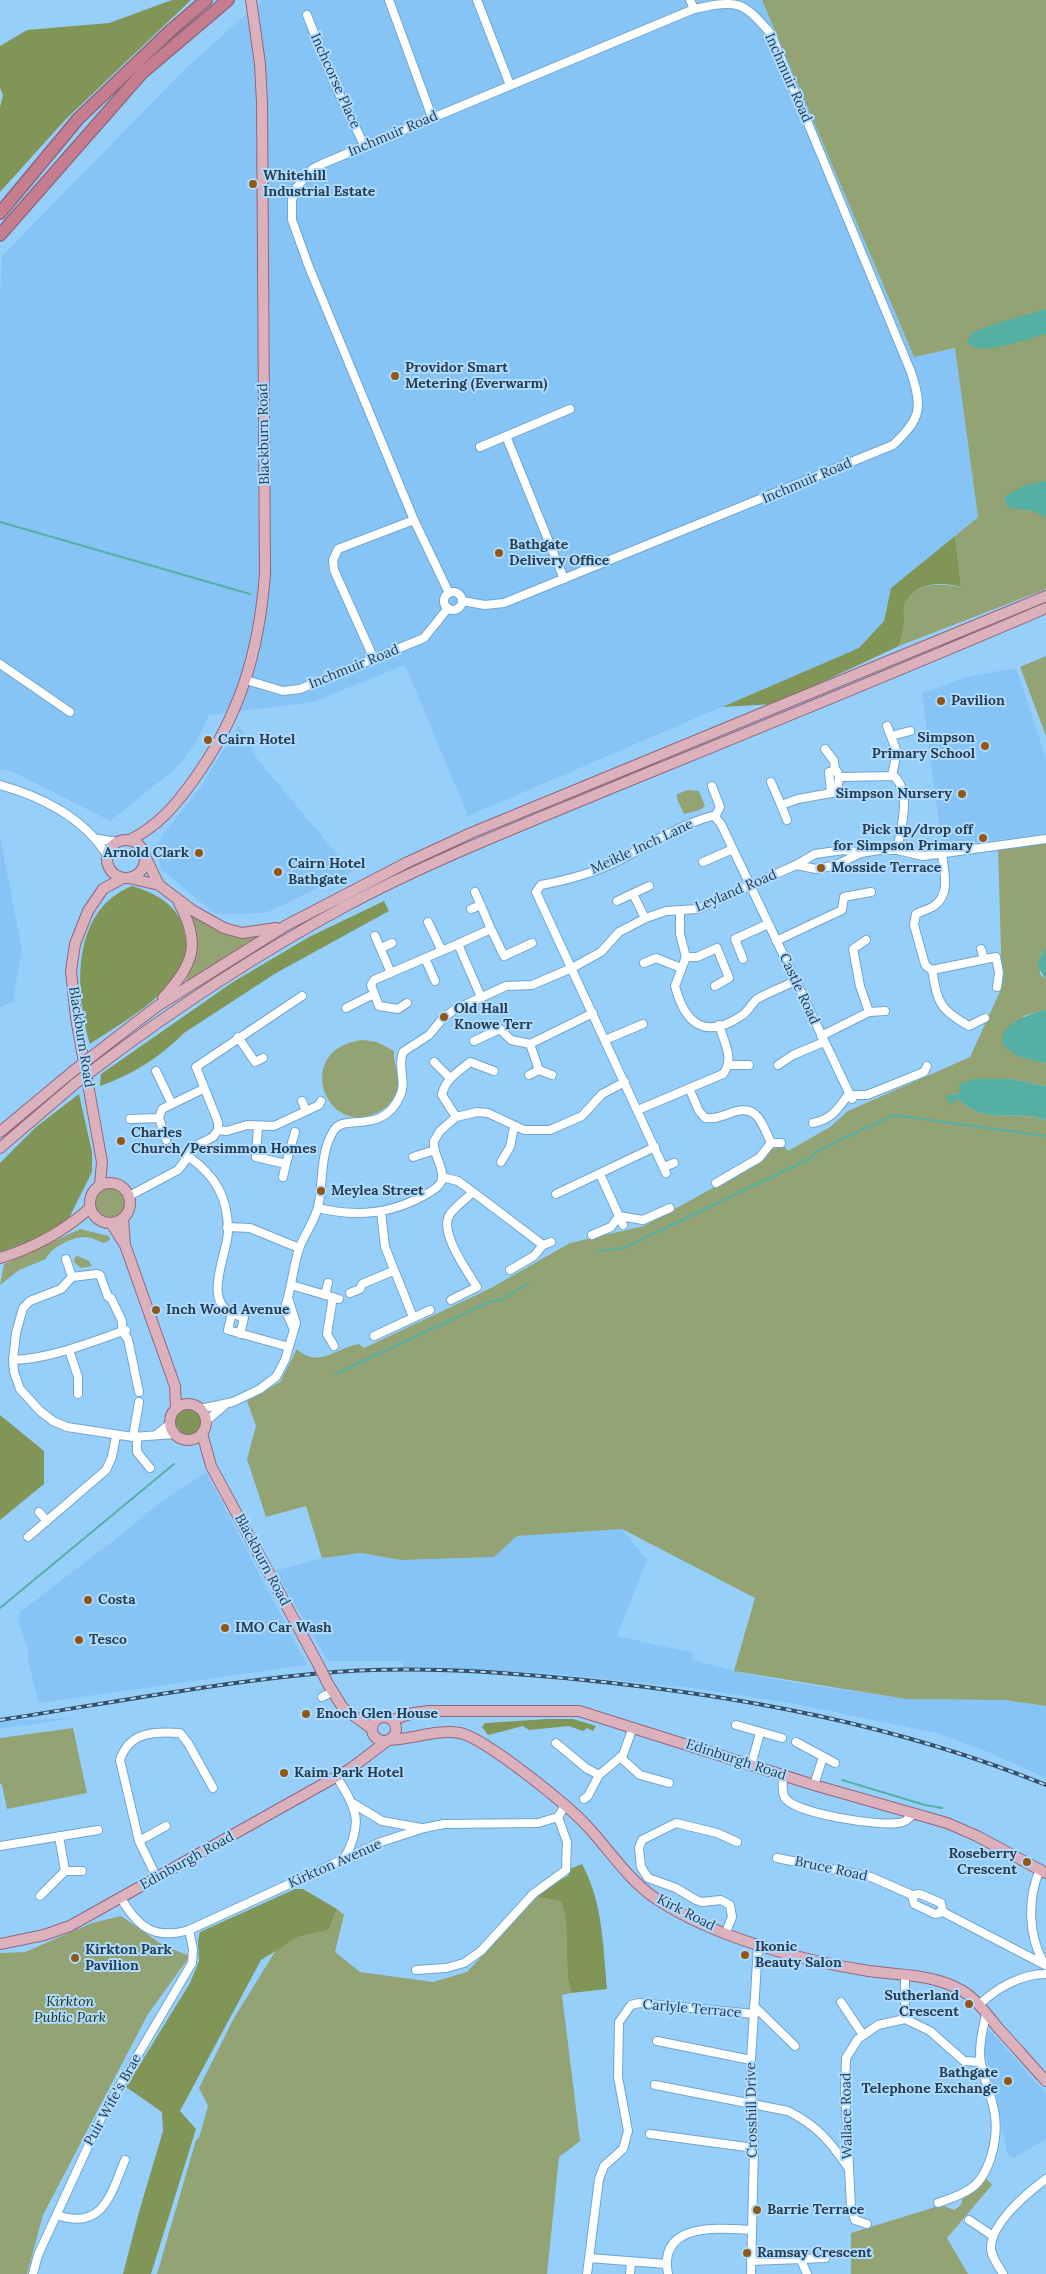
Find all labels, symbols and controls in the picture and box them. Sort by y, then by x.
street label: Inchcorse Place [306,31,364,131]
street label: Inchmuir Road [761,31,815,125]
street label: Inchmuir Road [346,108,440,160]
place label: Whitehill Industrial Estate [263,168,375,200]
marker: Whitehill Industrial Estate [247,178,259,190]
place label: Providor Smart Metering (Everwarm) [405,360,547,392]
marker: Providor Smart Metering (Everwarm) [389,370,401,382]
street label: Blackburn Road [255,383,273,485]
street label: Inchmuir Road [760,455,854,507]
place label: Bathgate Delivery Office [509,537,609,570]
marker: Bathgate Delivery Office [493,547,505,559]
street label: Inchmuir Road [306,641,402,693]
place label: Pavilion [951,693,1005,709]
marker: Pavilion [935,695,947,707]
place label: Simpson Primary School [872,730,975,762]
place label: Cairn Hotel [218,732,295,748]
marker: Cairn Hotel [202,734,214,746]
marker: Simpson Primary School [979,740,991,752]
place label: Simpson Nursery [836,786,952,802]
marker: Simpson Nursery [956,788,968,800]
street label: Meikle Inch Lane [588,816,696,878]
place label: Pick up/drop off for Simpson Primary [833,822,973,854]
marker: Pick up/drop off for Simpson Primary [977,832,989,844]
place label: Arnold Clark [104,845,189,861]
marker: Arnold Clark [193,847,205,859]
place label: Cairn Hotel Bathgate [288,856,365,889]
place label: Mosside Terrace [831,860,941,876]
marker: Mosside Terrace [815,862,827,874]
marker: Cairn Hotel Bathgate [272,866,284,878]
street label: Leyland Road [693,866,779,916]
street label: Castle Road [775,951,823,1027]
street label: Blackburn Road [65,985,97,1089]
place label: Old Hall Knowe Terr [454,1001,533,1034]
marker: Old Hall Knowe Terr [438,1011,450,1023]
place label: Charles Church/Persimmon Homes [131,1125,317,1158]
marker: Charles Church/Persimmon Homes [115,1135,127,1147]
place label: Meylea Street [331,1183,424,1199]
marker: Meylea Street [315,1185,327,1197]
place label: Inch Wood Avenue [166,1302,290,1318]
marker: Inch Wood Avenue [150,1304,162,1316]
street label: Blackburn Road [231,1511,293,1609]
place label: Costa [98,1592,135,1608]
marker: Costa [82,1594,94,1606]
place label: IMO Car Wash [235,1620,332,1636]
marker: IMO Car Wash [219,1622,231,1634]
place label: Tesco [89,1632,127,1648]
marker: Tesco [73,1634,85,1646]
place label: Enoch Glen House [316,1706,438,1722]
marker: Enoch Glen House [300,1708,312,1720]
street label: Edinburgh Road [684,1736,788,1784]
place label: Kaim Park Hotel [294,1765,404,1781]
marker: Kaim Park Hotel [278,1767,290,1779]
street label: Edinburgh Road [137,1828,237,1894]
street label: Kirkton Avenue [286,1836,384,1892]
place label: Roseberry Crescent [948,1846,1017,1878]
street label: Bruce Road [793,1853,869,1885]
marker: Roseberry Crescent [1021,1856,1033,1868]
street label: Kirk Road [654,1891,718,1935]
place label: Ikonic Beauty Salon [755,1939,842,1971]
place label: Kirkton Park Pavilion [85,1942,172,1974]
marker: Ikonic Beauty Salon [739,1949,751,1961]
marker: Kirkton Park Pavilion [69,1952,81,1964]
place label: Sutherland Crescent [885,1988,959,2020]
park label: Kirkton Public Park [34,1994,106,2026]
street label: Carlyle Terrace [642,1996,742,2022]
marker: Sutherland Crescent [963,1998,975,2010]
street label: Puir Wife's Brae [81,2051,145,2149]
street label: Crosshill Drive [743,2062,761,2158]
place label: Bathgate Telephone Exchange [861,2065,998,2098]
street label: Wallace Road [838,2073,856,2159]
marker: Bathgate Telephone Exchange [1002,2075,1014,2087]
place label: Barrie Terrace [767,2202,864,2218]
marker: Barrie Terrace [751,2204,763,2216]
place label: Ramsay Crescent [757,2245,872,2261]
marker: Ramsay Crescent [741,2247,753,2259]

